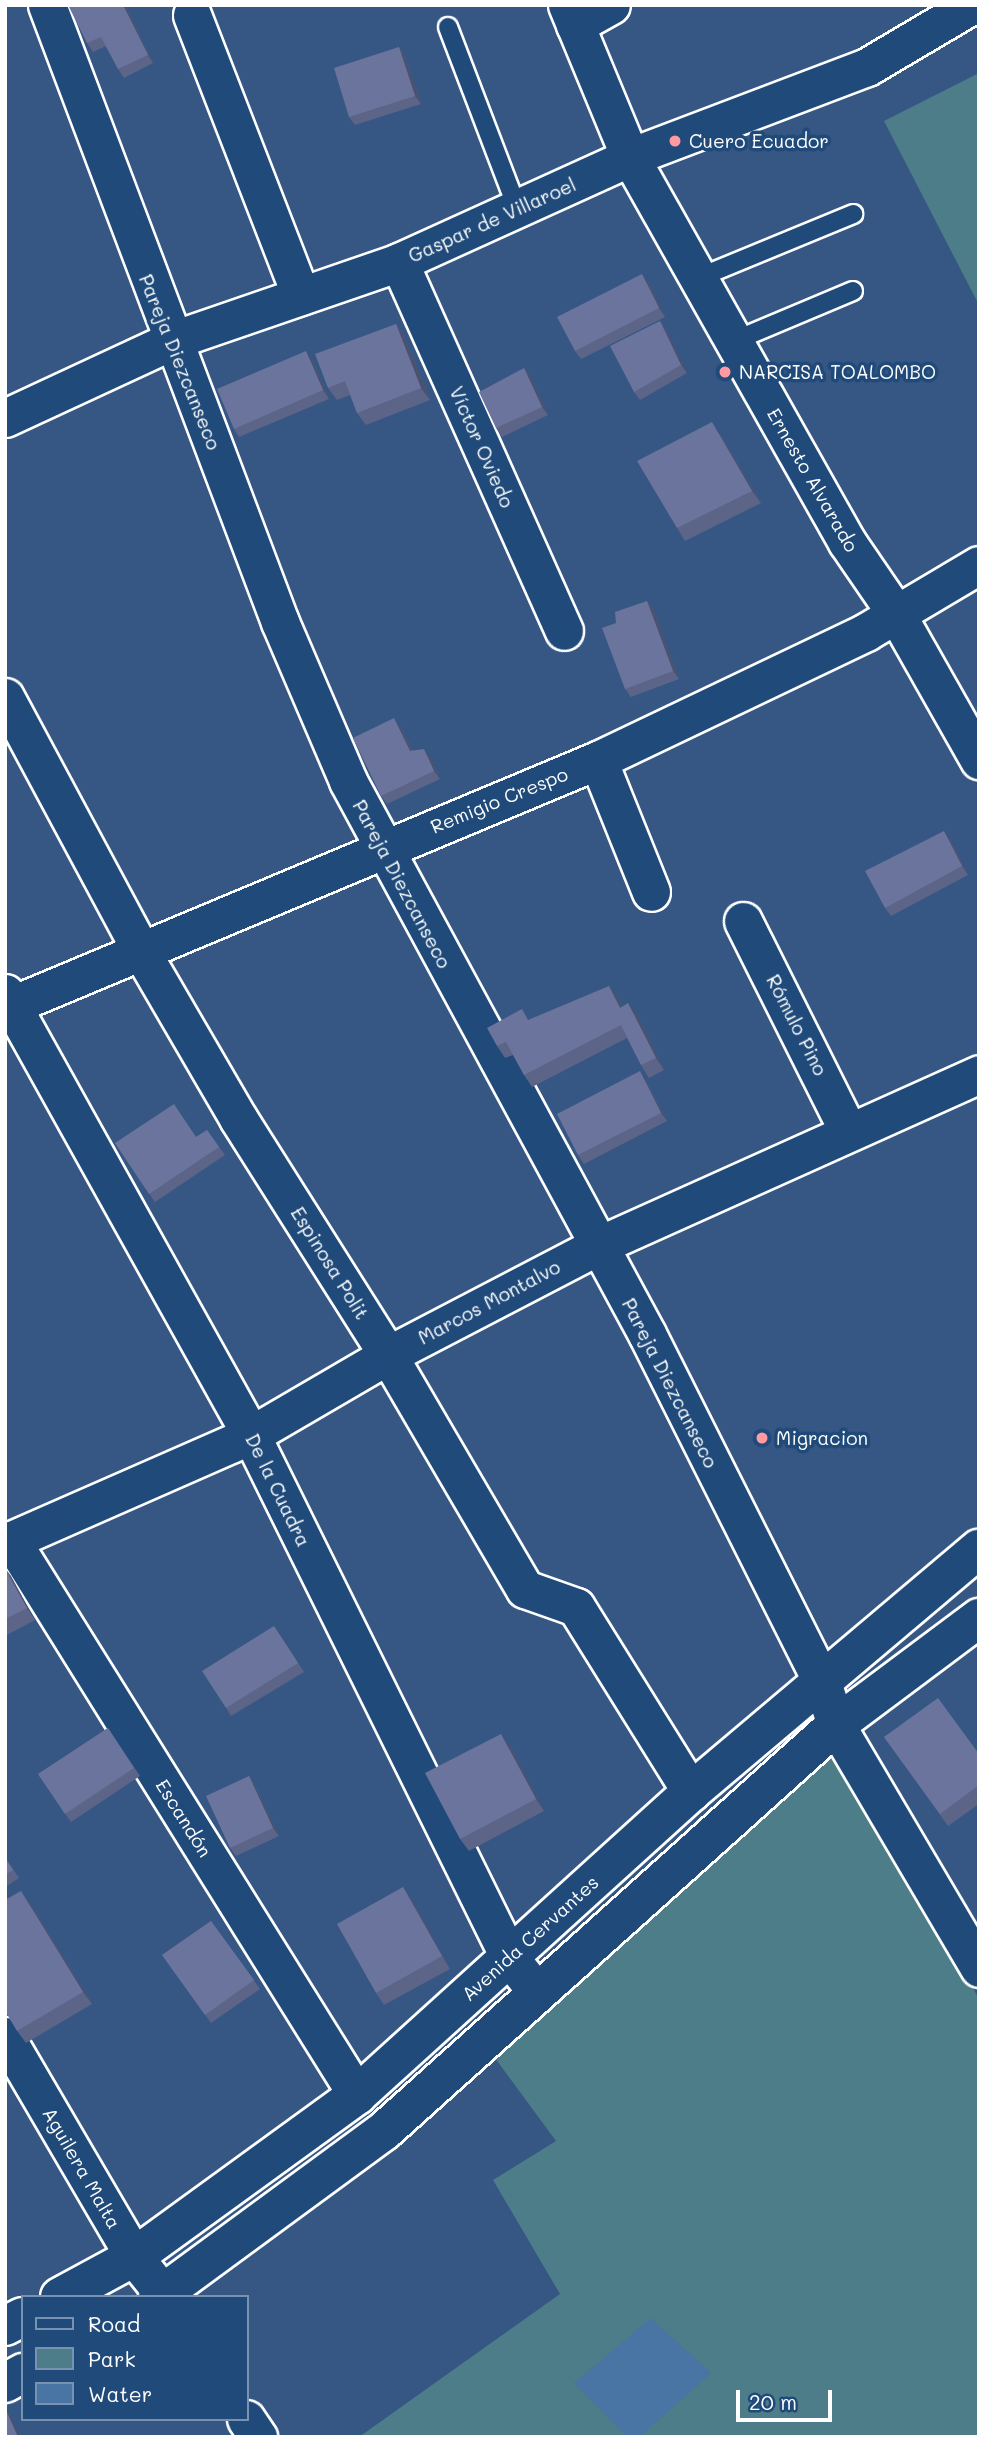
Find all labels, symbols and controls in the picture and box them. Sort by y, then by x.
place label: Cuero Ecuador [689,130,829,152]
marker: Cuero Ecuador [667,133,683,149]
street label: Gaspar de Villaroel [405,173,579,267]
street label: Pareja Diezcanseco [134,271,226,453]
place label: NARCISA TOALOMBO [739,361,936,383]
marker: NARCISA TOALOMBO [717,364,733,380]
street label: Víctor Oviedo [445,383,519,511]
street label: Ernesto Alvarado [763,404,863,556]
street label: Remigio Crespo [427,762,571,838]
street label: Pareja Diezcanseco [348,796,456,972]
street label: Rómulo Pino [762,971,832,1079]
street label: Espinosa Polit [286,1203,374,1323]
street label: Marcos Montalvo [414,1255,564,1349]
street label: Pareja Diezcanseco [617,1294,723,1472]
place label: Migracion [776,1427,868,1449]
street label: De la Cuadra [241,1430,315,1550]
marker: Migracion [754,1430,770,1446]
street label: Escandón [151,1775,217,1861]
street label: Avenida Cervantes [457,1871,603,2005]
street label: Aguilera Malta [38,2103,126,2233]
legend [21,2295,248,2421]
text: Road [88,2310,140,2337]
text: Park [88,2345,136,2372]
scale bar [739,2376,835,2420]
text: Water [88,2380,152,2407]
text: 20 m [749,2388,797,2415]

